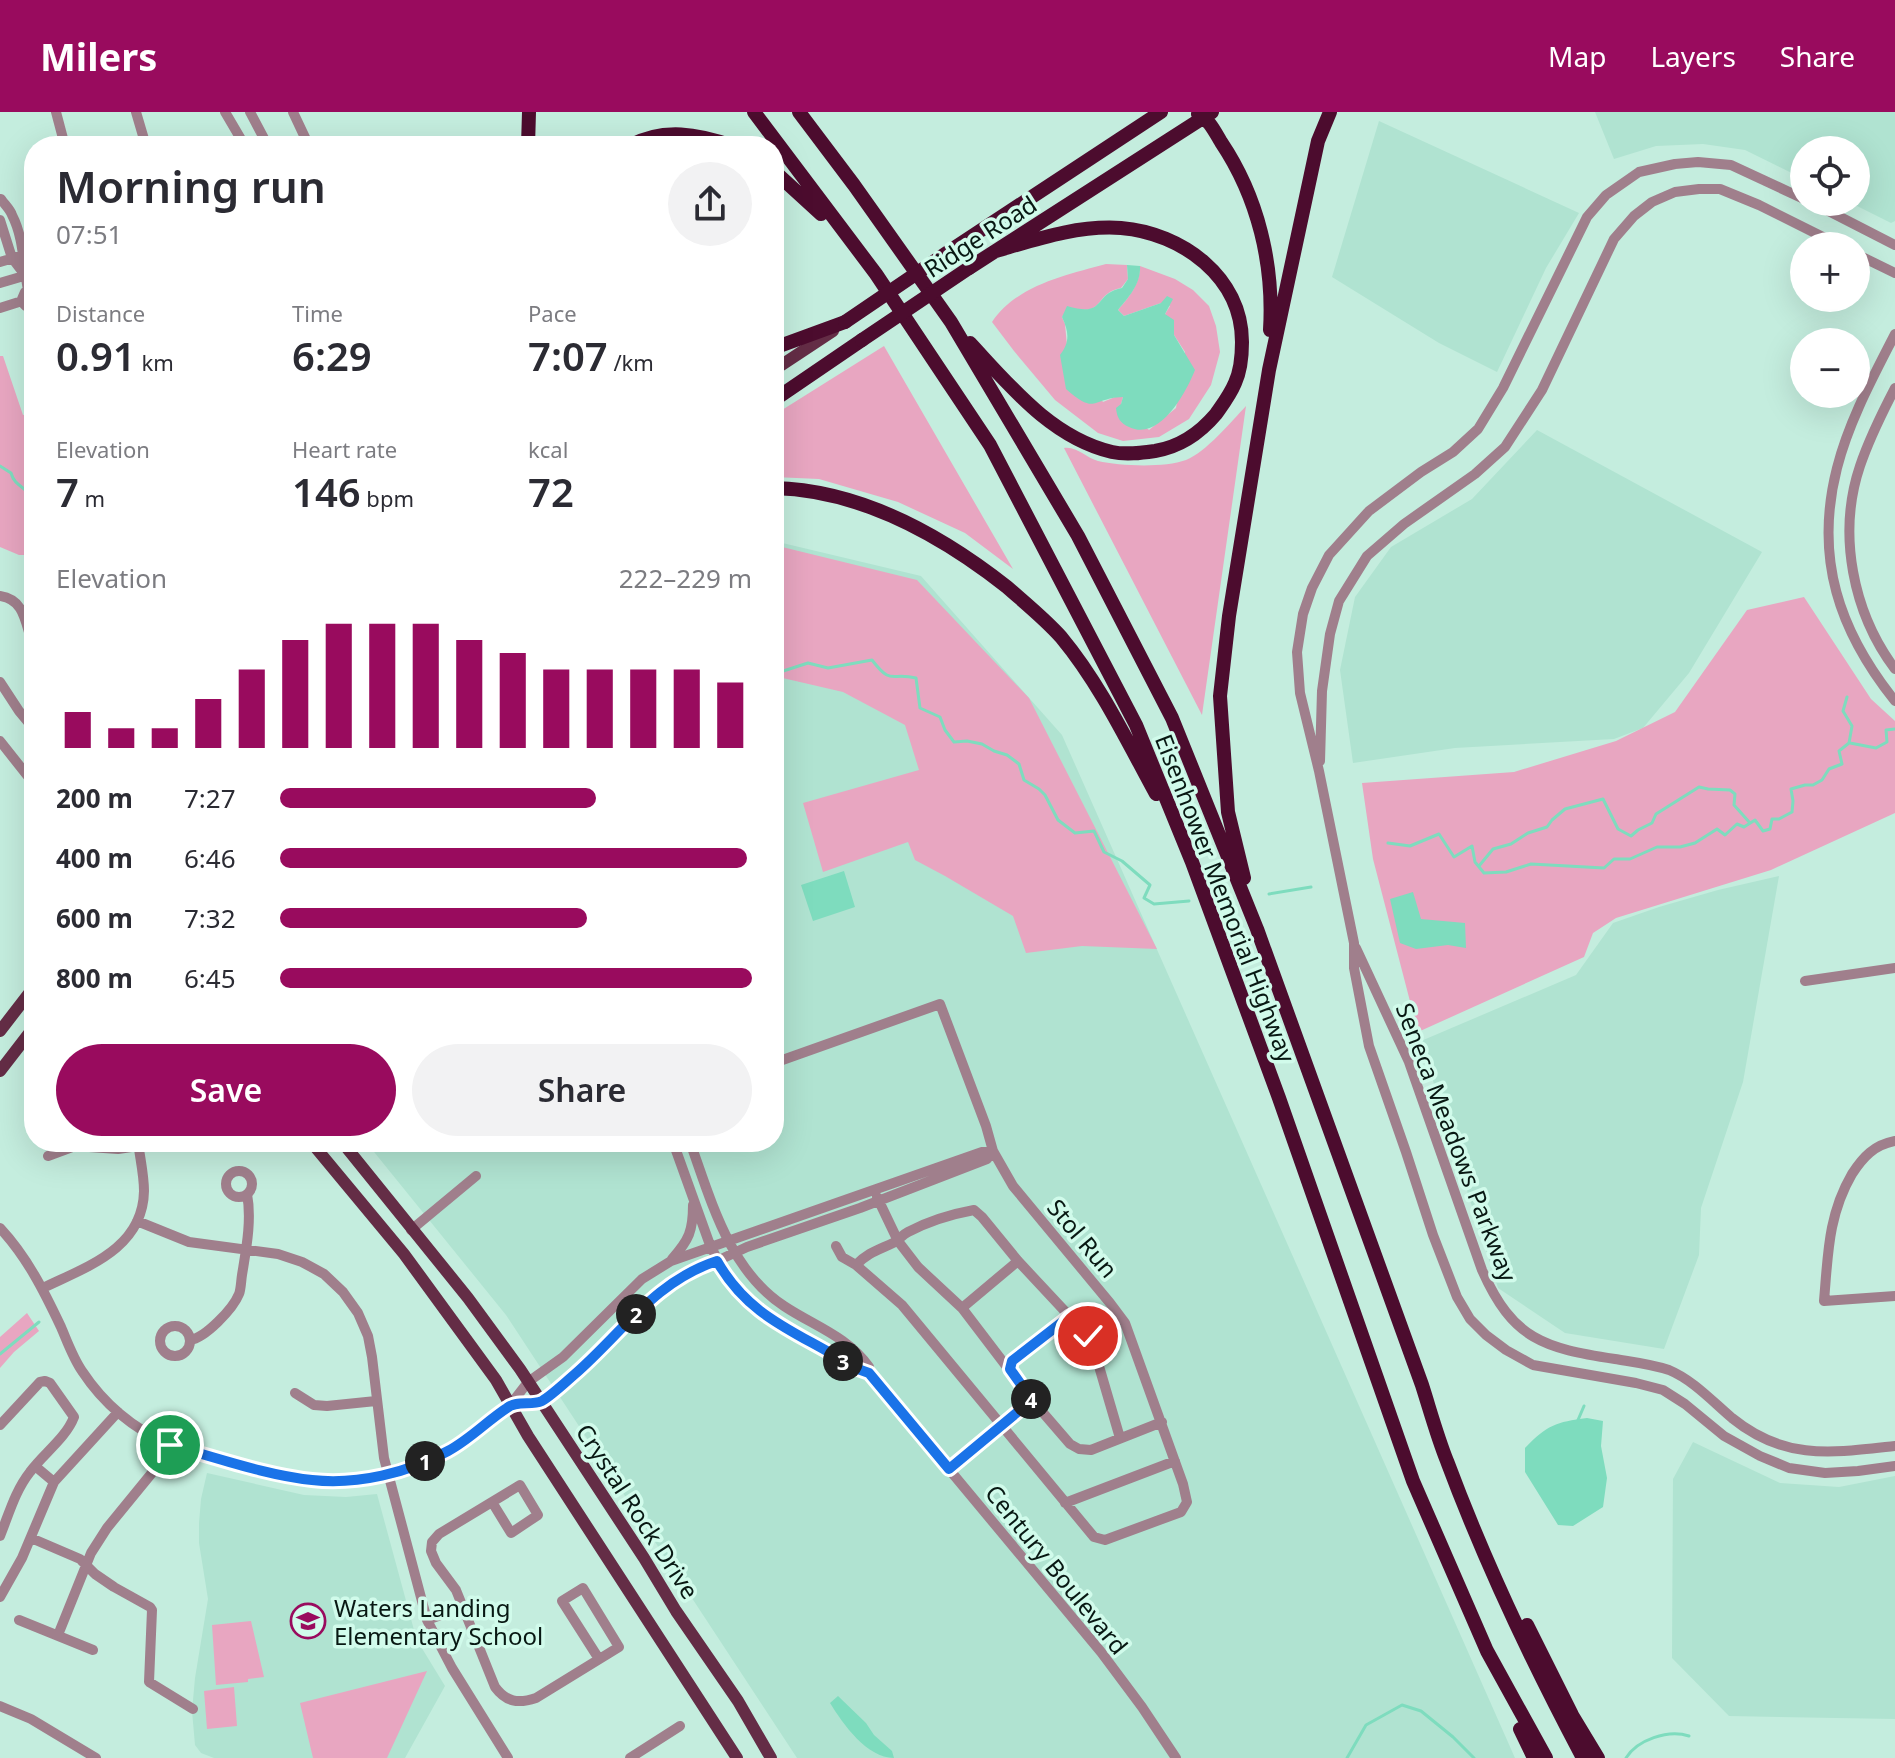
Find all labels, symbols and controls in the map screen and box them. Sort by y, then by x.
text: Milers [40,30,157,82]
text: Map [1548,37,1606,75]
text: Layers [1650,37,1736,75]
text: Share [1780,37,1855,75]
map controls [1790,136,1870,408]
button: locate [1790,136,1870,216]
text: Morning run [56,156,326,216]
button: share [668,162,752,246]
street label: Ridge Road [917,187,1043,285]
text: 07:51 [56,216,122,252]
button: + [1790,232,1870,312]
text: Distance [56,298,145,328]
text: Time [292,298,343,328]
text: Pace [528,298,577,328]
text: 0.91 [56,328,136,383]
text: 6:29 [292,328,372,383]
text: 7:07 [528,328,608,383]
button: − [1790,328,1870,408]
text: km [136,347,174,377]
text: /km [608,347,654,377]
text: Elevation [56,434,150,464]
text: Heart rate [292,434,397,464]
text: kcal [528,434,568,464]
text: 7 [56,464,79,519]
text: 146 [292,464,361,519]
text: 72 [528,464,574,519]
text: m [79,483,105,513]
text: bpm [361,483,414,513]
text: Elevation [56,560,167,596]
text: 222–229 m [619,560,752,596]
street label: Eisenhower Memorial Highway [1148,729,1304,1068]
text: 200 m [56,780,133,816]
text: 7:27 [184,780,236,816]
text: 400 m [56,840,133,876]
text: 6:46 [184,840,236,876]
text: 600 m [56,900,133,936]
text: 7:32 [184,900,236,936]
text: 800 m [56,960,133,996]
text: 6:45 [184,960,236,996]
street label: Seneca Meadows Parkway [1389,998,1526,1287]
button: Save [56,1044,396,1136]
button: Share [412,1044,752,1136]
street label: Stol Run [1040,1192,1126,1284]
pin: 2 [616,1294,656,1334]
text: 2 [630,1299,642,1329]
pin [1054,1302,1122,1370]
icon: check [1066,1314,1110,1358]
pin: 3 [823,1341,863,1381]
text: 3 [837,1346,849,1376]
pin: 4 [1011,1379,1051,1419]
text: 4 [1025,1384,1037,1414]
pin [136,1411,204,1479]
street label: Crystal Rock Drive [569,1417,707,1605]
icon: arrive [148,1423,192,1467]
pin: 1 [405,1441,445,1481]
text: 1 [419,1446,431,1476]
street label: Century Boulevard [978,1477,1136,1661]
place label: Waters Landing Elementary School [334,1591,543,1652]
school or university icon: Waters Landing Elementary School [289,1602,327,1640]

